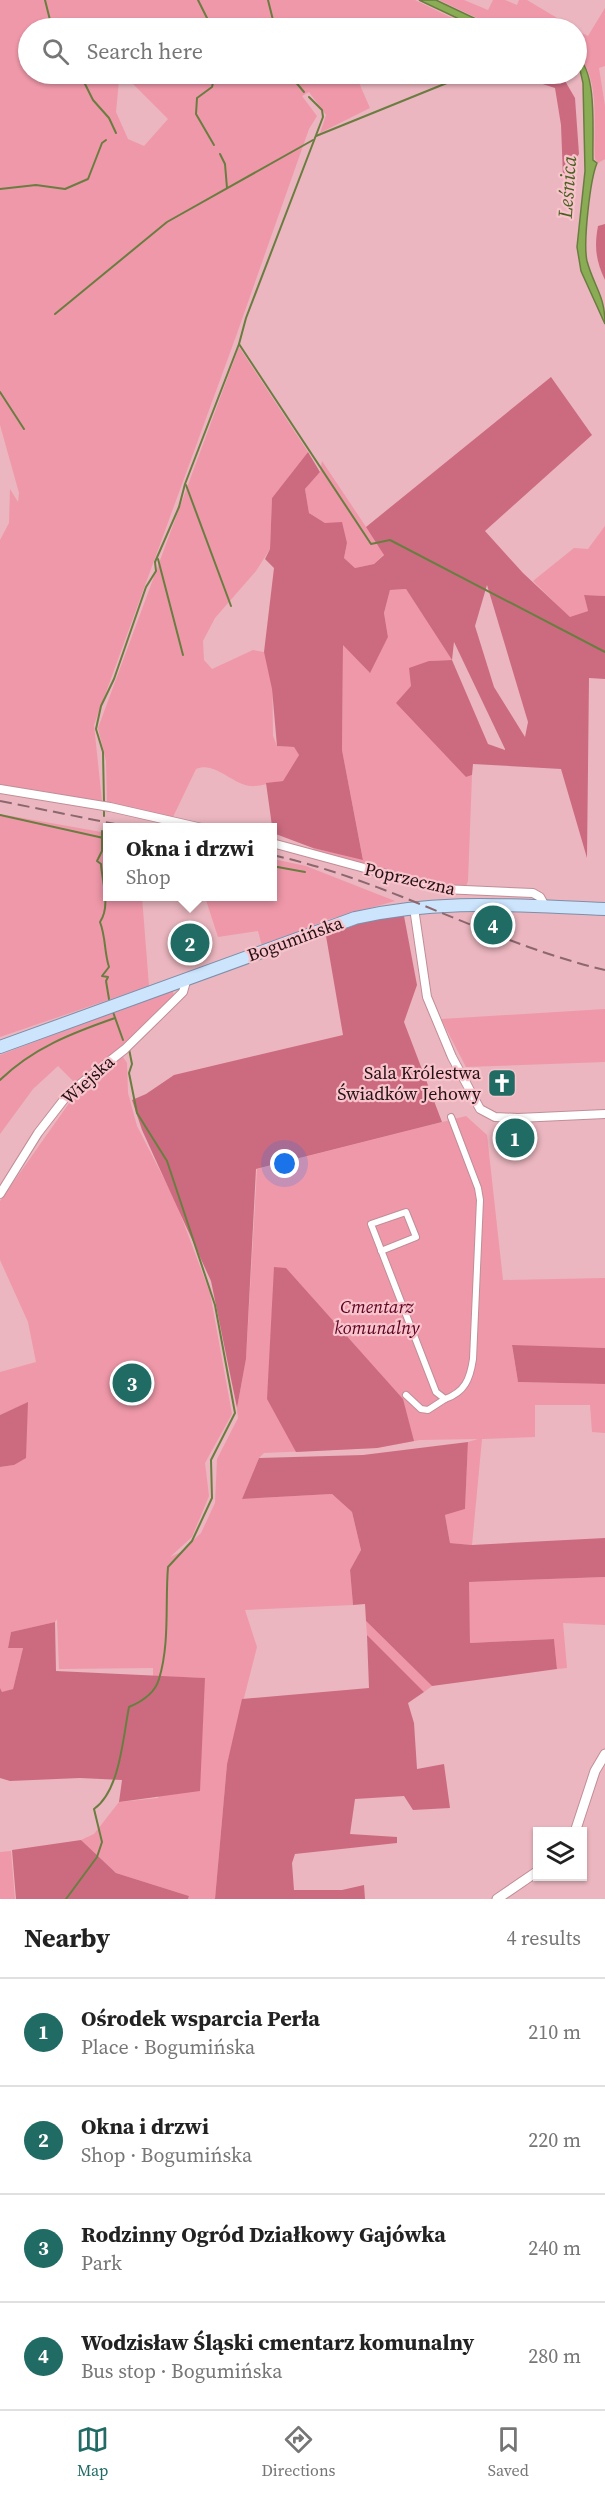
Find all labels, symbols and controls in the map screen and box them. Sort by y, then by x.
search box [18,18,587,84]
icon: search [39,35,72,68]
text: Search here [87,36,203,66]
water label: Leśnica [551,154,583,220]
popup [103,823,277,901]
text: Okna i drzwi [126,833,254,863]
street label: Poprzeczna [362,856,459,901]
text: Shop [126,863,171,891]
pin: 4 [474,902,512,948]
street label: Bogumińska [243,909,347,967]
pin: 2 [170,920,210,966]
street label: Wiejska [56,1049,120,1110]
place label: Sala Królestwa Świadków Jehowy [337,1060,482,1106]
church icon: Sala Królestwa Świadków Jehowy [486,1067,518,1099]
pin: 1 [496,1116,534,1160]
your location [270,1149,299,1178]
park label: Cmentarz komunalny [334,1294,420,1340]
pin: 3 [112,1360,152,1406]
map controls [533,1827,587,1881]
button: layers [533,1827,587,1881]
text: Nearby [24,1920,110,1956]
text: 4 results [506,1924,581,1952]
text: Ośrodek wsparcia Perła [81,2003,320,2033]
text: 1 [38,2018,49,2046]
text: 210 m [528,2018,581,2046]
text: Place · Bogumińska [81,2033,255,2061]
text: Okna i drzwi [81,2111,209,2141]
text: 2 [38,2126,49,2154]
text: 220 m [528,2126,581,2154]
text: Shop · Bogumińska [81,2141,252,2169]
text: Rodzinny Ogród Działkowy Gajówka [81,2219,446,2249]
text: 3 [38,2234,49,2262]
text: 240 m [528,2234,581,2262]
text: Park [81,2249,122,2277]
text: Wodzisław Śląski cmentarz komunalny [81,2327,474,2357]
text: 4 [38,2342,49,2370]
text: 280 m [528,2342,581,2370]
text: Bus stop · Bogumińska [81,2357,282,2385]
tab: Map [76,2423,109,2481]
tab: Directions [261,2423,336,2481]
tab: Saved [488,2423,529,2481]

